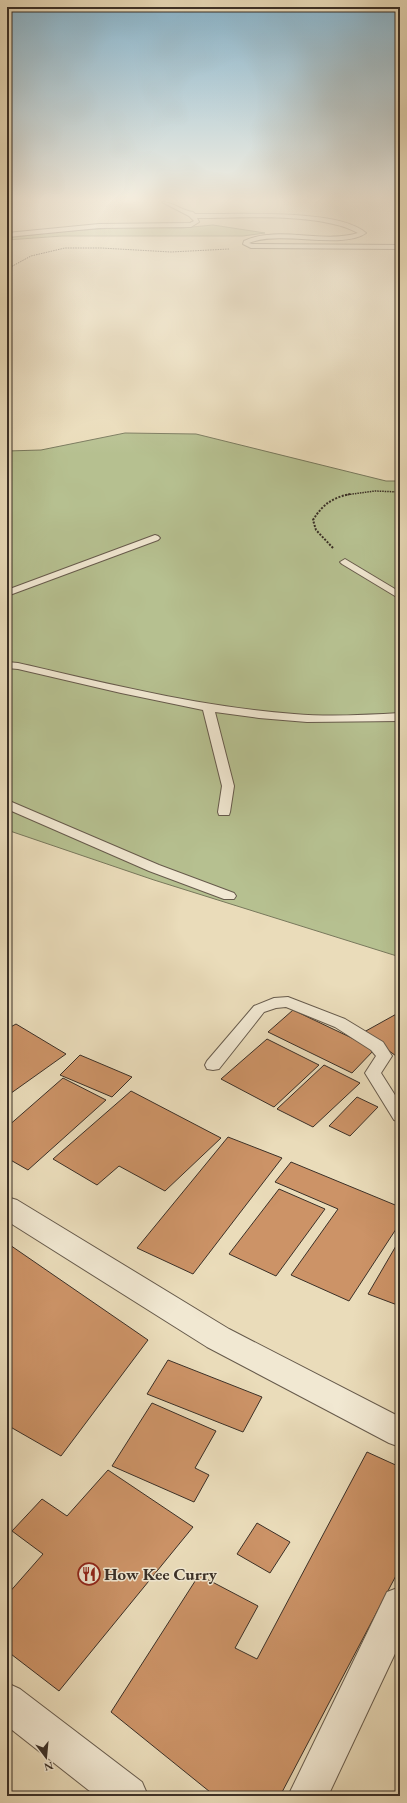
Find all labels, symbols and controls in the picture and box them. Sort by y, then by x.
restaurant icon: How Kee Curry [76,1561,102,1587]
place label: How Kee Curry [104,1563,218,1585]
north arrow [26,1737,66,1777]
text: N [42,1759,55,1775]

